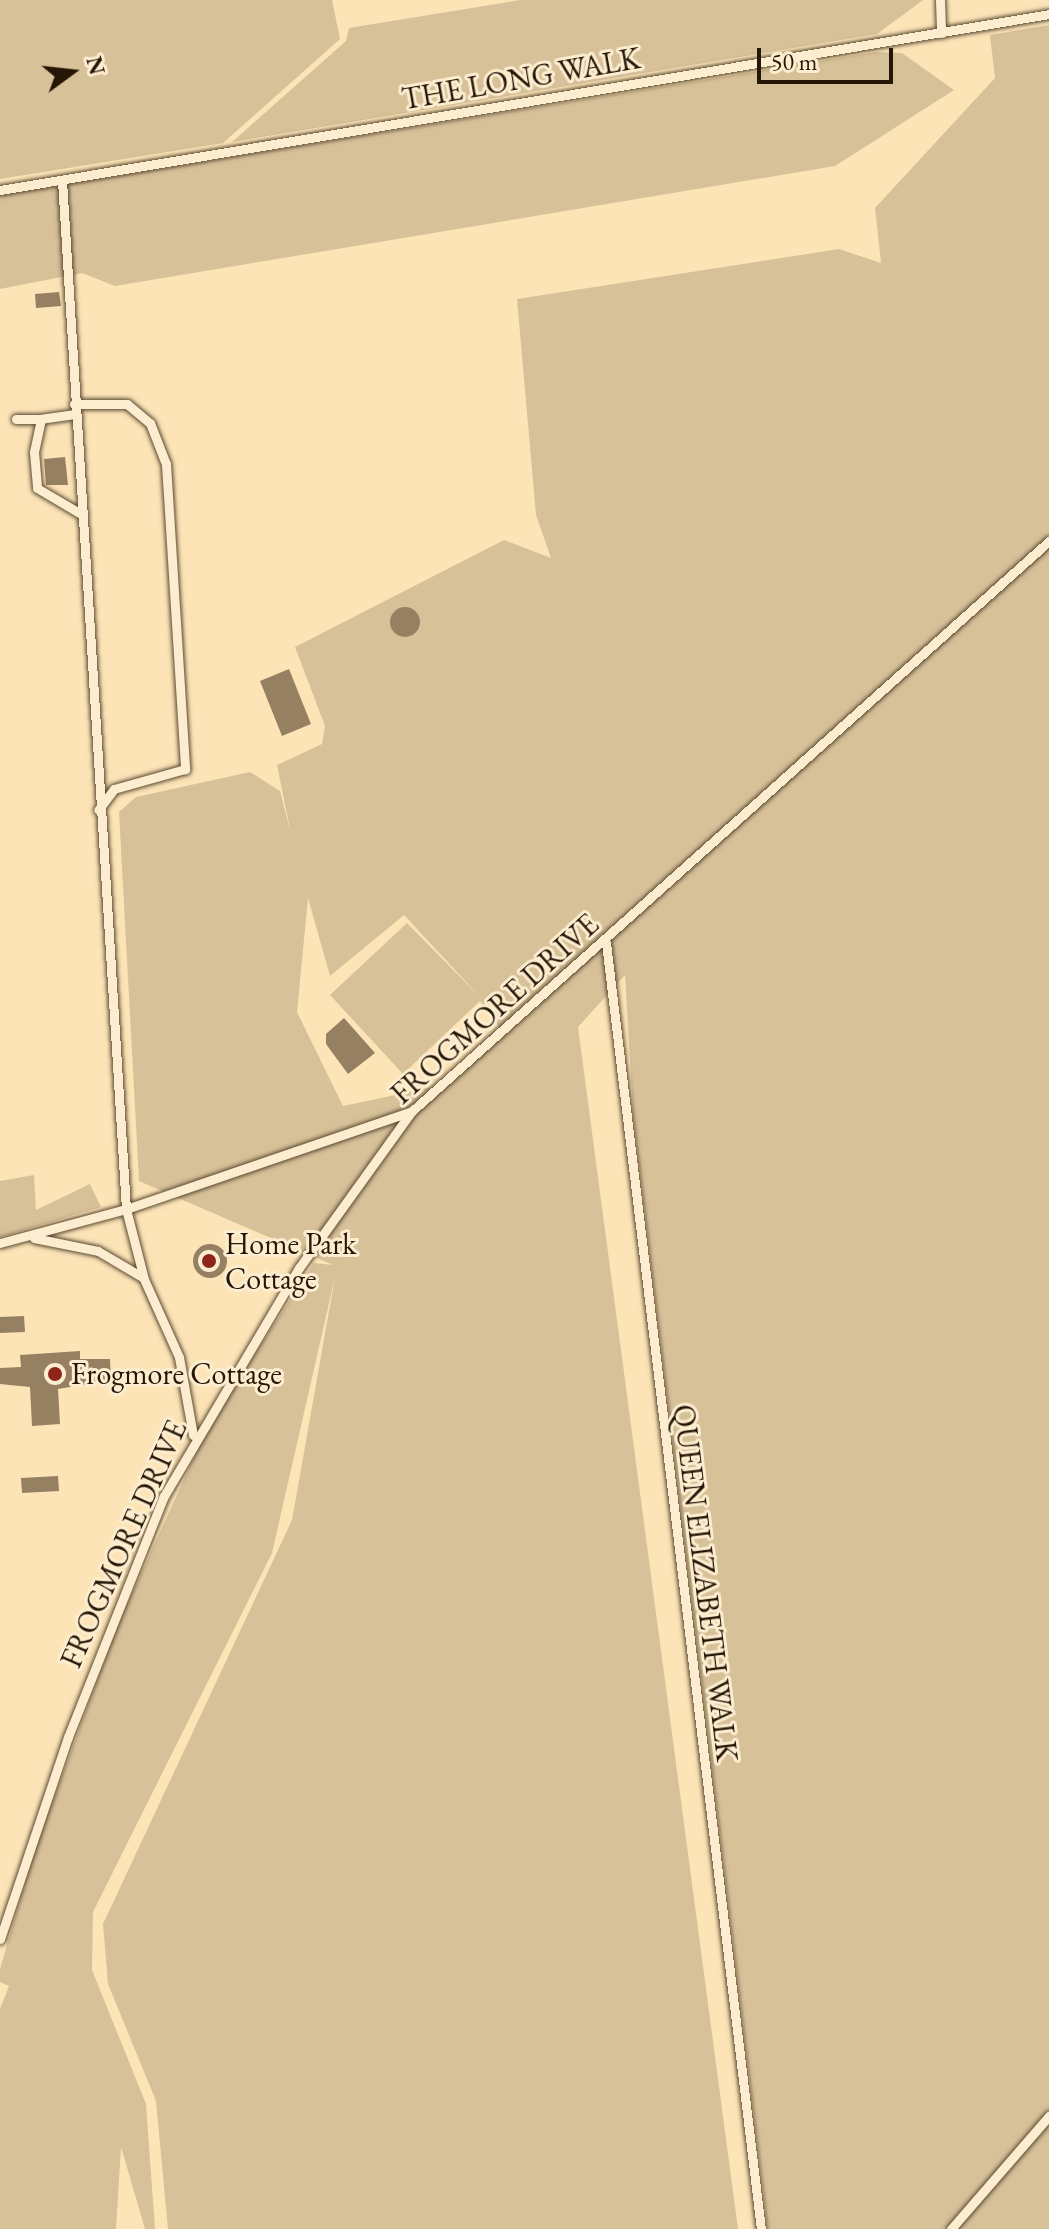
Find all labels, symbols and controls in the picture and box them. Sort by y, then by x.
north arrow [32,32,112,112]
scale bar [761,32,897,82]
street label: THE LONG WALK [399,40,643,118]
text: 50 m [771,46,818,77]
text: N [79,53,112,78]
street label: FROGMORE DRIVE [384,906,606,1112]
place label: Home Park Cottage [225,1226,356,1296]
marker: Home Park Cottage [200,1252,218,1270]
place label: Frogmore Cottage [71,1356,282,1392]
marker: Frogmore Cottage [46,1365,64,1383]
street label: QUEEN ELIZABETH WALK [665,1402,745,1764]
street label: FROGMORE DRIVE [53,1415,195,1673]

